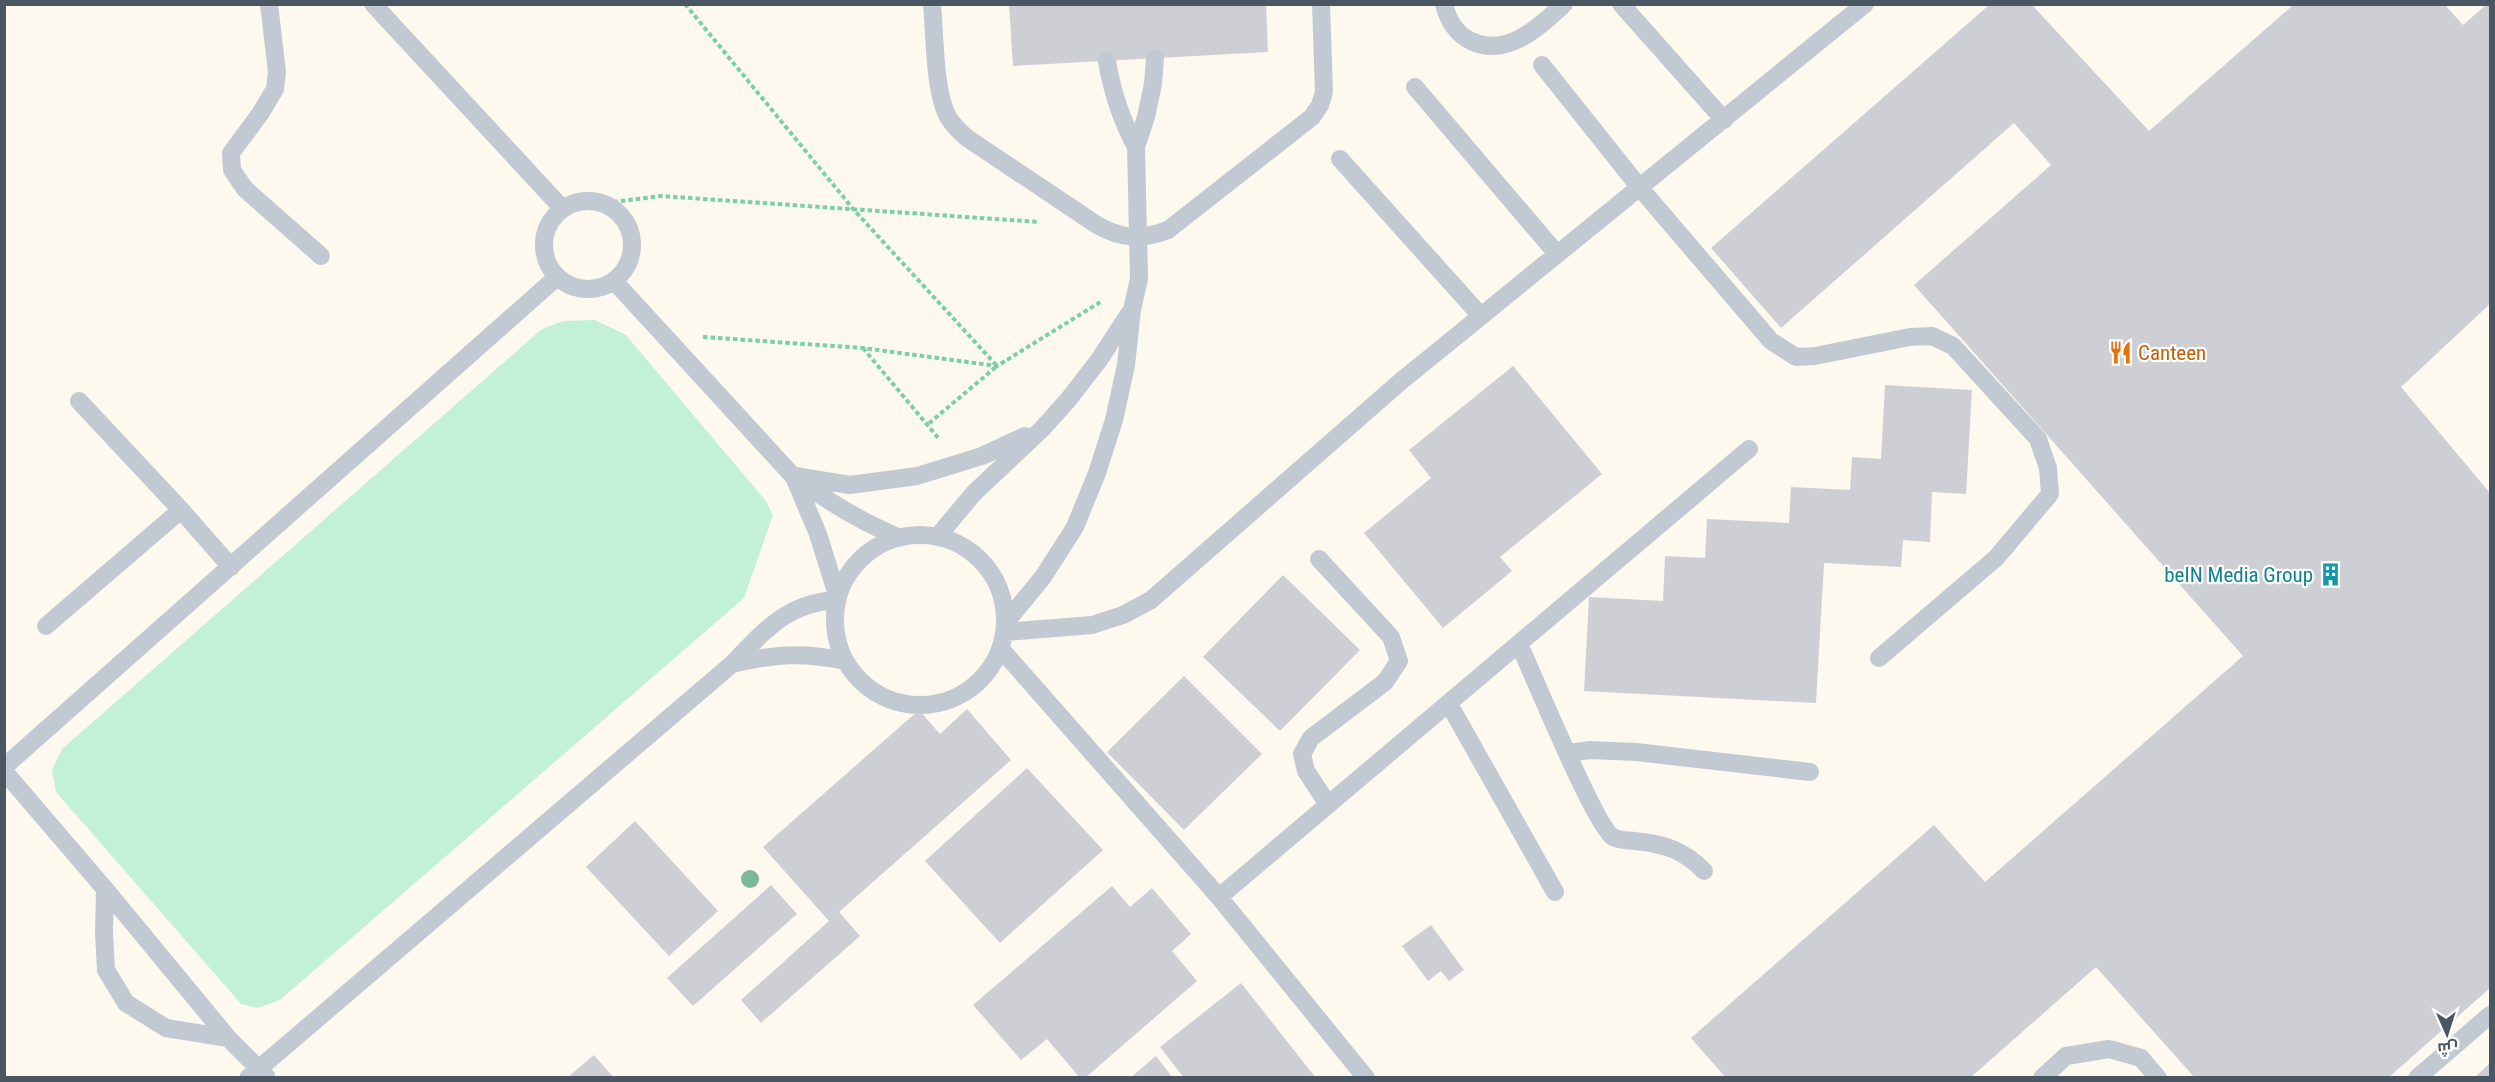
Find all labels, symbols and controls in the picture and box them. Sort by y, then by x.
restaurant icon: Canteen [2107,340,2133,366]
place label: Canteen [2138,341,2206,365]
building icon: beIN Media Group [2318,562,2344,588]
place label: beIN Media Group [2164,563,2313,587]
north arrow [2417,1004,2477,1064]
text: ش [2437,1038,2459,1059]

